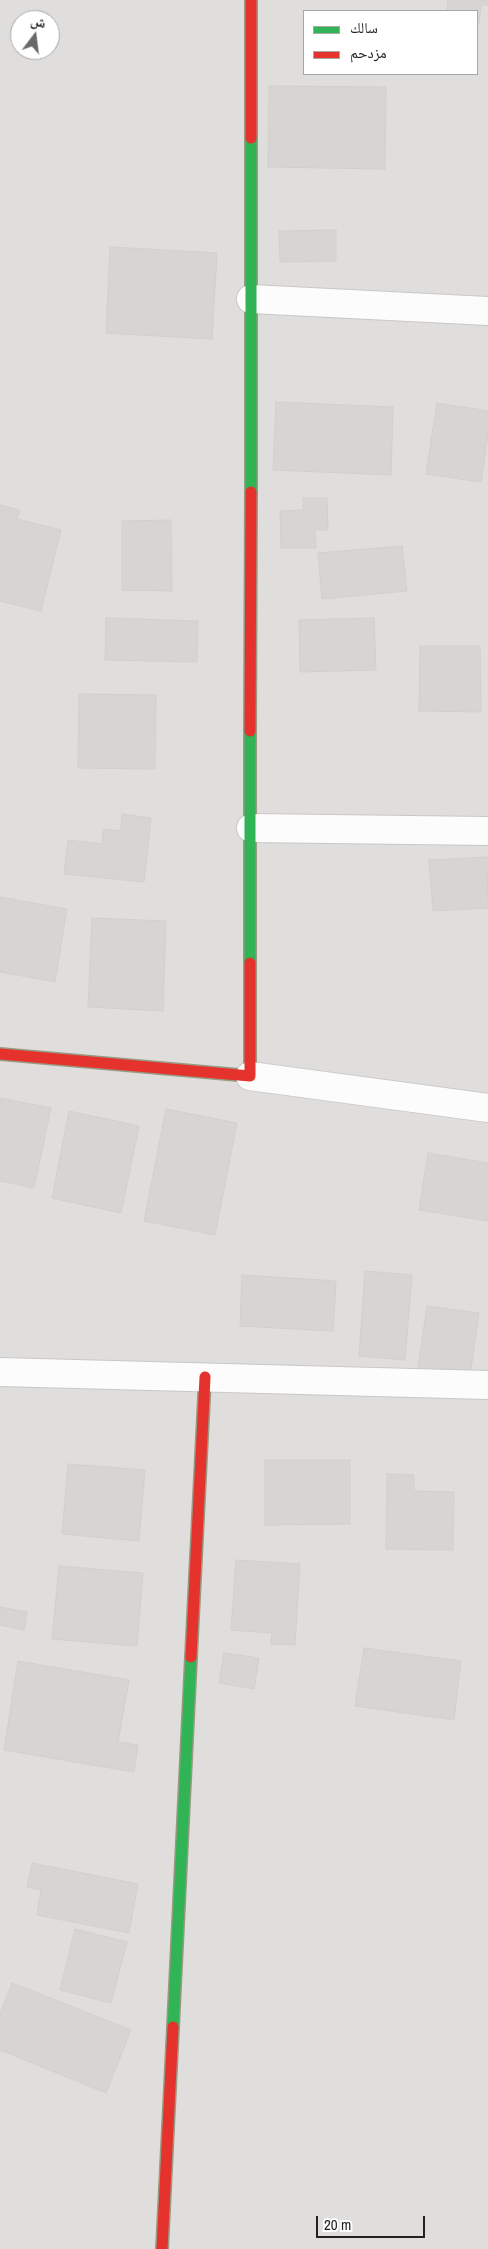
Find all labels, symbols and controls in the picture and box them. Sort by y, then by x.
north arrow [10,10,60,60]
legend [303,10,478,75]
text: ش [29,11,48,32]
text: سالك [350,17,378,38]
text: مزدحم [350,42,387,63]
scale bar [318,2206,427,2238]
text: 20 m [324,2214,351,2235]

